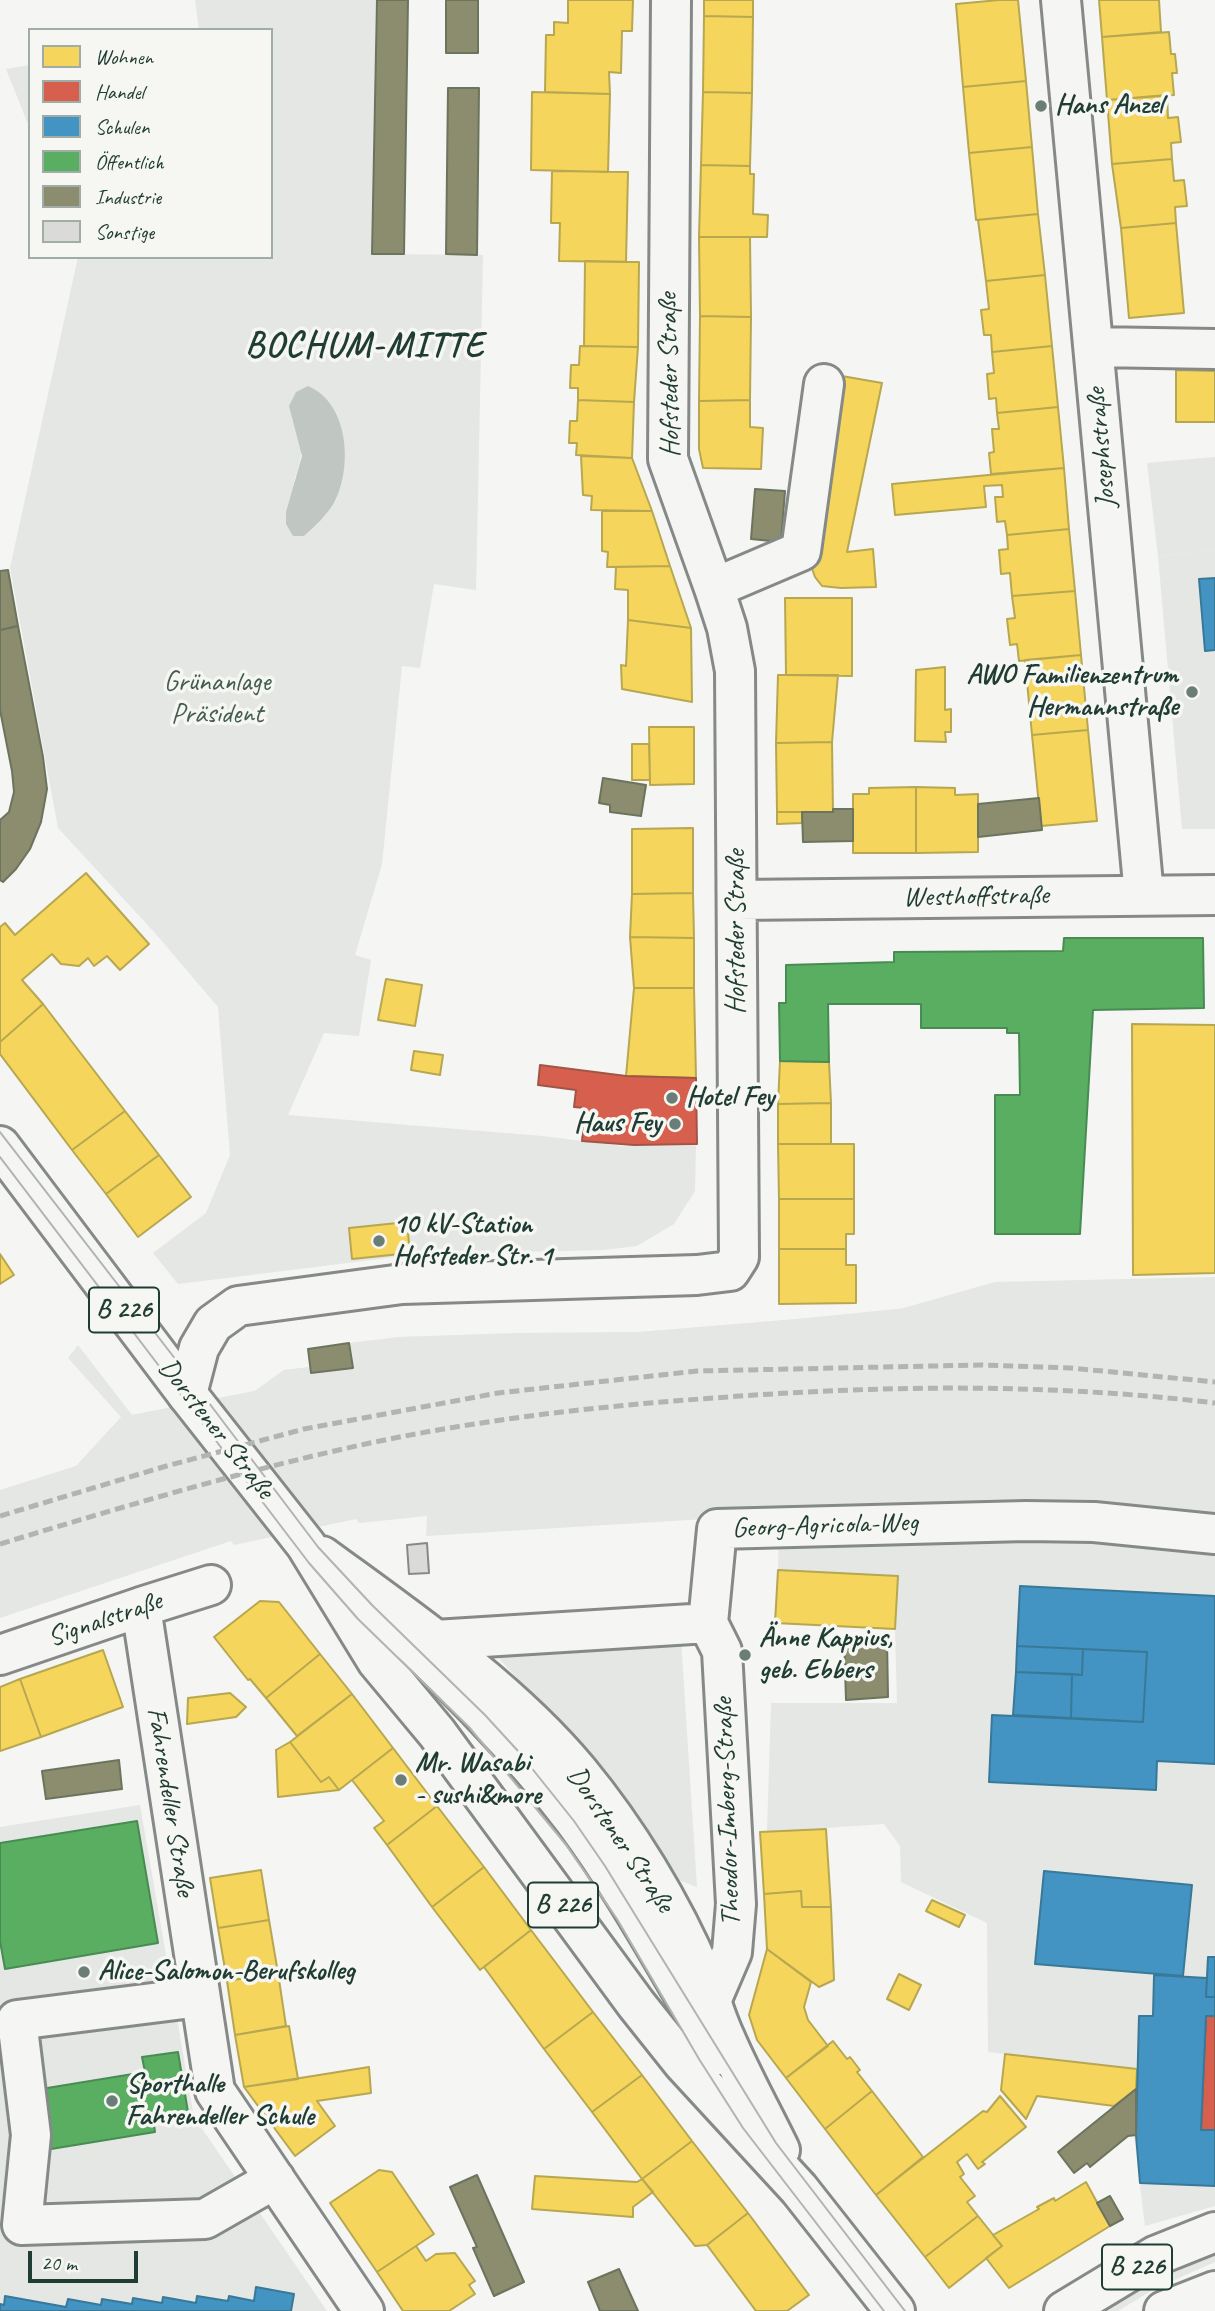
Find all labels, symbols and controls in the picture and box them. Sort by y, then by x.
legend [28,28,273,259]
text: Wohnen [95,44,153,70]
text: Handel [95,79,144,105]
place label: Hans Anzel [1055,89,1163,123]
marker: Hans Anzel [1033,98,1049,114]
text: Schulen [95,114,149,140]
text: Öffentlich [95,149,164,175]
text: Industrie [95,184,161,210]
text: Sonstige [95,219,154,245]
street label: Hofsteder Straße [652,292,688,458]
district label: BOCHUM-MITTE [247,326,483,368]
street label: Josephstraße [1080,386,1124,510]
place label: AWO Familienzentrum Hermannstraße [967,659,1178,725]
park label: Grünanlage Präsident [164,666,270,732]
marker: AWO Familienzentrum Hermannstraße [1184,684,1200,700]
street label: Hofsteder Straße [720,850,754,1014]
street label: Westhoffstraße [903,879,1049,915]
place label: Hotel Fey [686,1081,774,1115]
marker: Hotel Fey [664,1090,680,1106]
place label: Haus Fey [574,1107,661,1141]
marker: Haus Fey [667,1116,683,1132]
place label: 10 kV-Station Hofsteder Str. 1 [393,1208,552,1274]
marker: 10 kV-Station Hofsteder Str. 1 [371,1233,387,1249]
road number: B 226 [89,1288,159,1332]
street label: Dorstener Straße [151,1352,281,1506]
street label: Georg-Agricola-Weg [731,1506,919,1546]
street label: Signalstraße [43,1585,167,1655]
place label: Änne Kappius, geb. Ebbers [759,1622,893,1688]
marker: Änne Kappius, geb. Ebbers [737,1647,753,1663]
street label: Theodor-Imberg-Straße [707,1697,749,1927]
street label: Fahrendeller Straße [139,1705,201,1899]
place label: Mr. Wasabi - sushi&more [415,1747,541,1813]
street label: Dorstener Straße [559,1761,681,1919]
marker: Mr. Wasabi - sushi&more [393,1772,409,1788]
road number: B 226 [528,1882,598,1928]
place label: Alice-Salomon-Berufskolleg [98,1955,355,1989]
marker: Alice-Salomon-Berufskolleg [76,1964,92,1980]
place label: Sporthalle Fahrendeller Schule [126,2068,314,2134]
marker: Sporthalle Fahrendeller Schule [104,2093,120,2109]
scale bar [32,2238,142,2282]
road number: B 226 [1102,2244,1172,2290]
text: 20 m [41,2250,77,2276]

